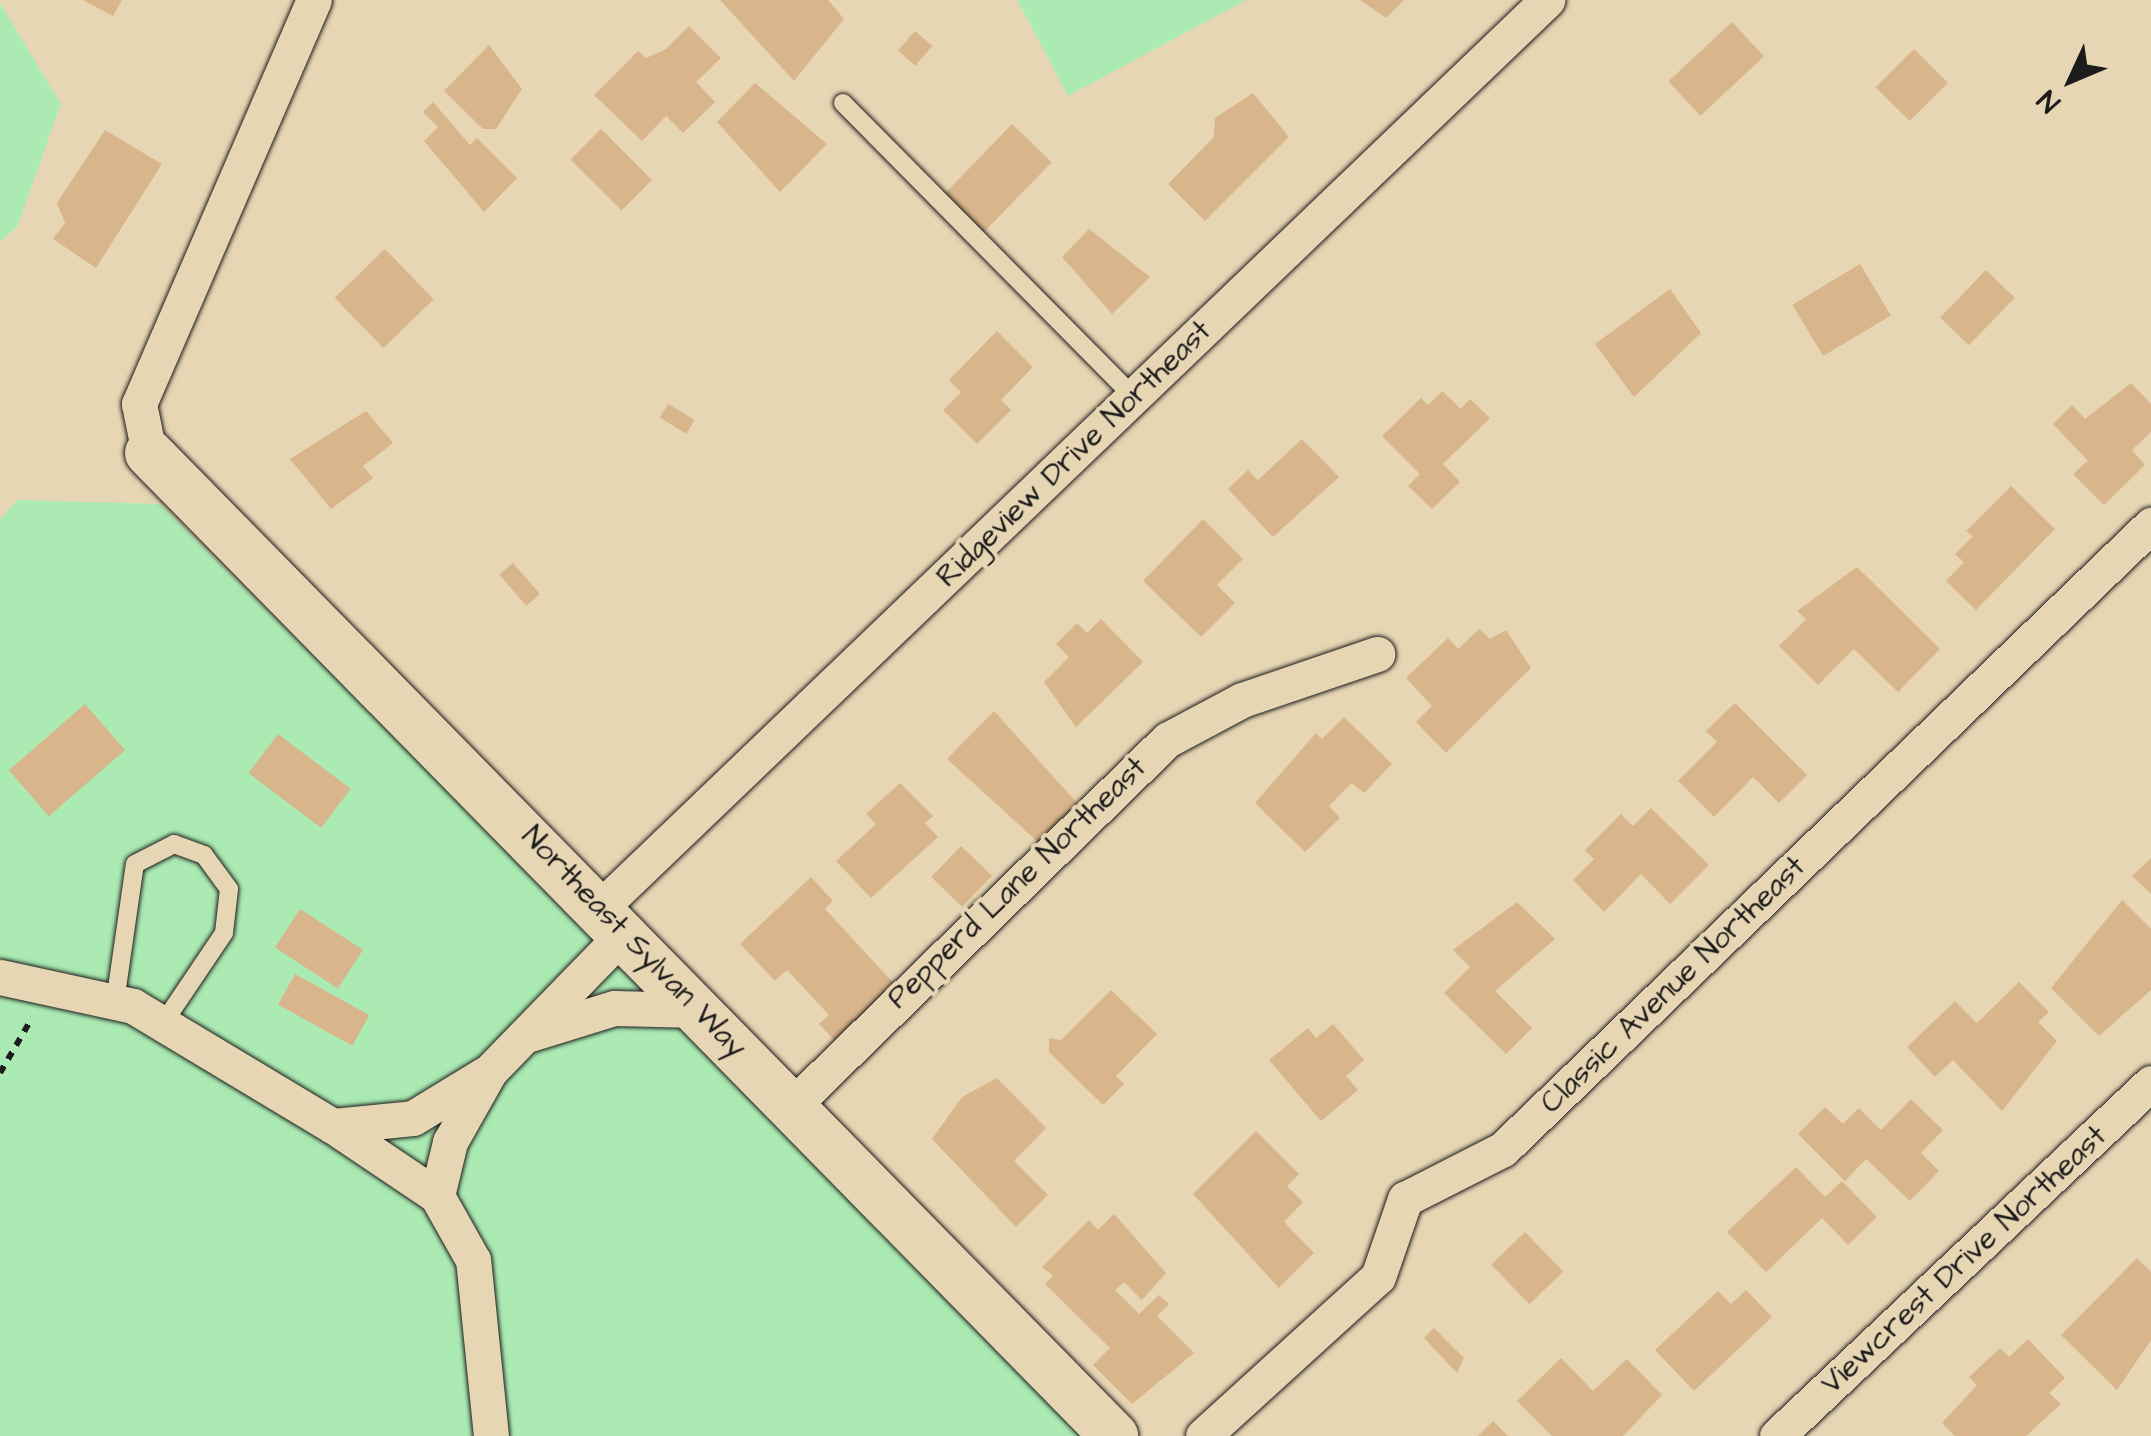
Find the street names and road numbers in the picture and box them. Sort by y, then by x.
street label: Ridgeview Drive Northeast [929,313,1219,595]
street label: Pepperd Lane Northeast [880,750,1154,1016]
street label: Northeast Sylvan Way [514,819,754,1065]
street label: Classic Avenue Northeast [1533,849,1813,1121]
street label: Viewcrest Drive Northeast [1814,1118,2114,1402]

